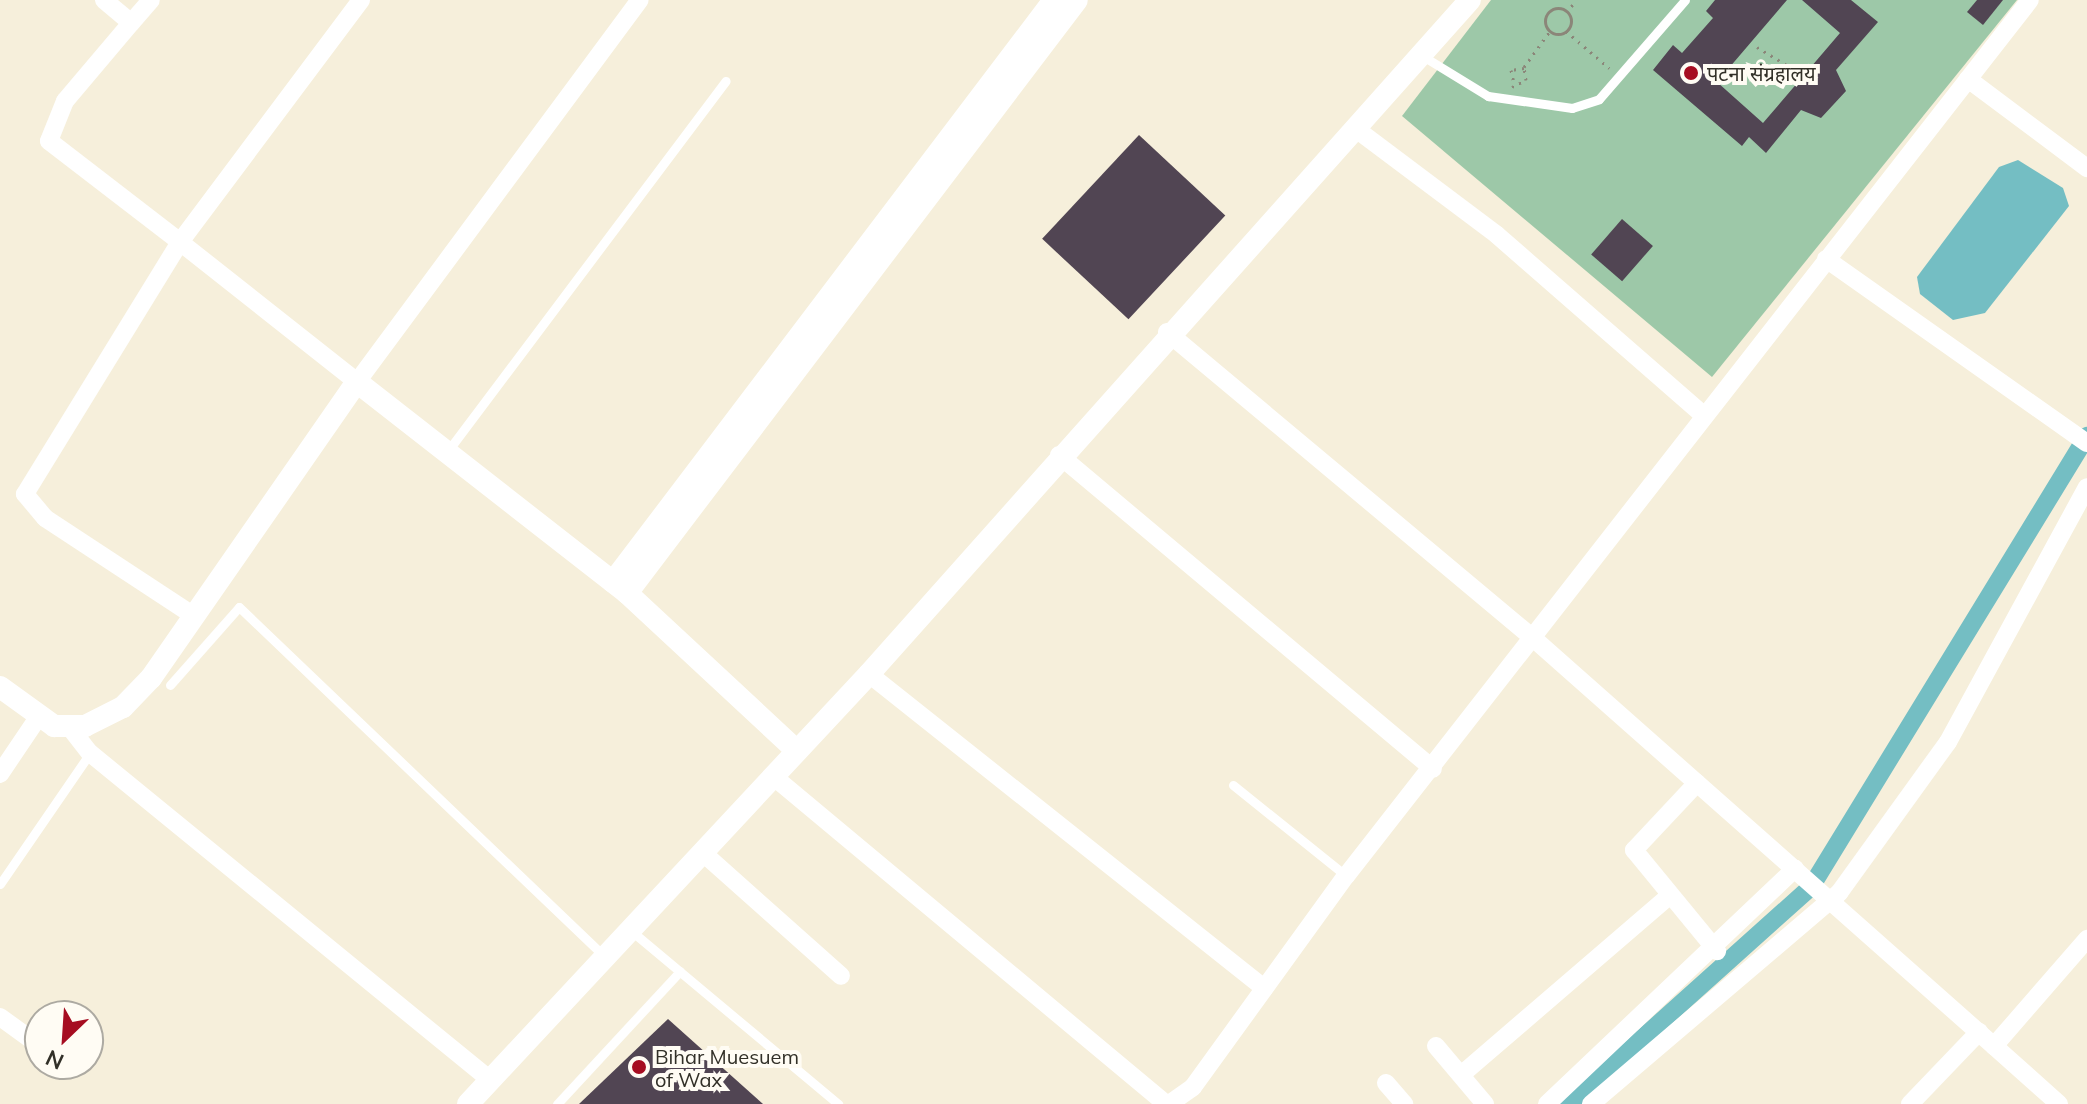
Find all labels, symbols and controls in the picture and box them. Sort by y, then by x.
place label: पटना संग्रहालय [1707,61,1816,85]
marker: पटना संग्रहालय [1682,64,1700,82]
north arrow [24,1000,104,1080]
text: N [41,1044,68,1076]
place label: Bihar Muesuem of Wax [655,1044,799,1091]
marker: Bihar Muesuem of Wax [630,1058,648,1076]

